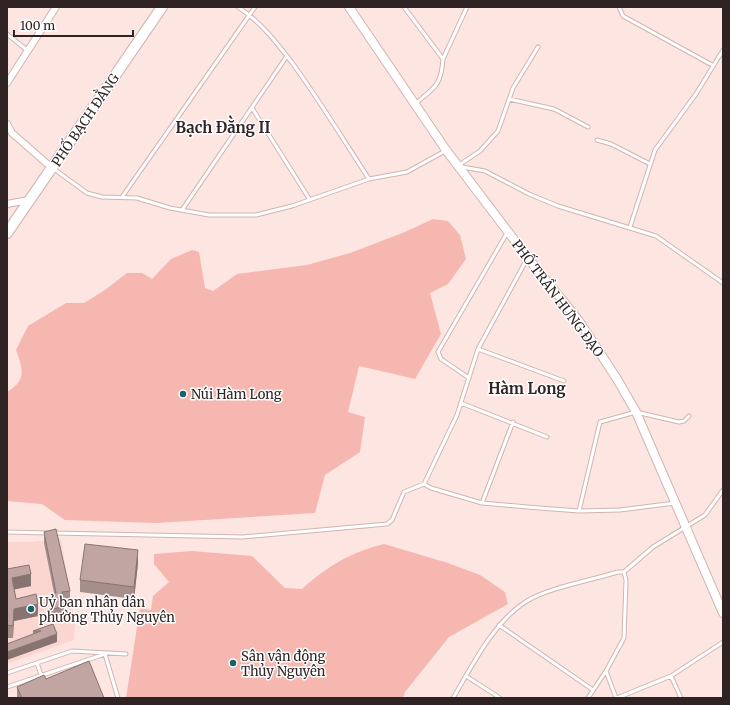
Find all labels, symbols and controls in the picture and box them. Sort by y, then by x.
scale bar [14,12,133,38]
text: 100 m [20,18,55,33]
street label: PHỐ BẠCH ĐẰNG [45,68,123,170]
district label: Bạch Đằng II [175,115,271,137]
street label: PHỐ TRẦN HƯNG ĐẠO [508,235,610,360]
district label: Hàm Long [488,379,566,398]
place label: Núi Hàm Long [191,386,282,403]
marker: Núi Hàm Long [178,389,188,399]
place label: Uỷ ban nhân dân phường Thủy Nguyên [39,594,175,626]
marker: Uỷ ban nhân dân phường Thủy Nguyên [26,604,36,614]
place label: Sân vận động Thủy Nguyên [241,648,326,680]
marker: Sân vận động Thủy Nguyên [228,658,238,668]

